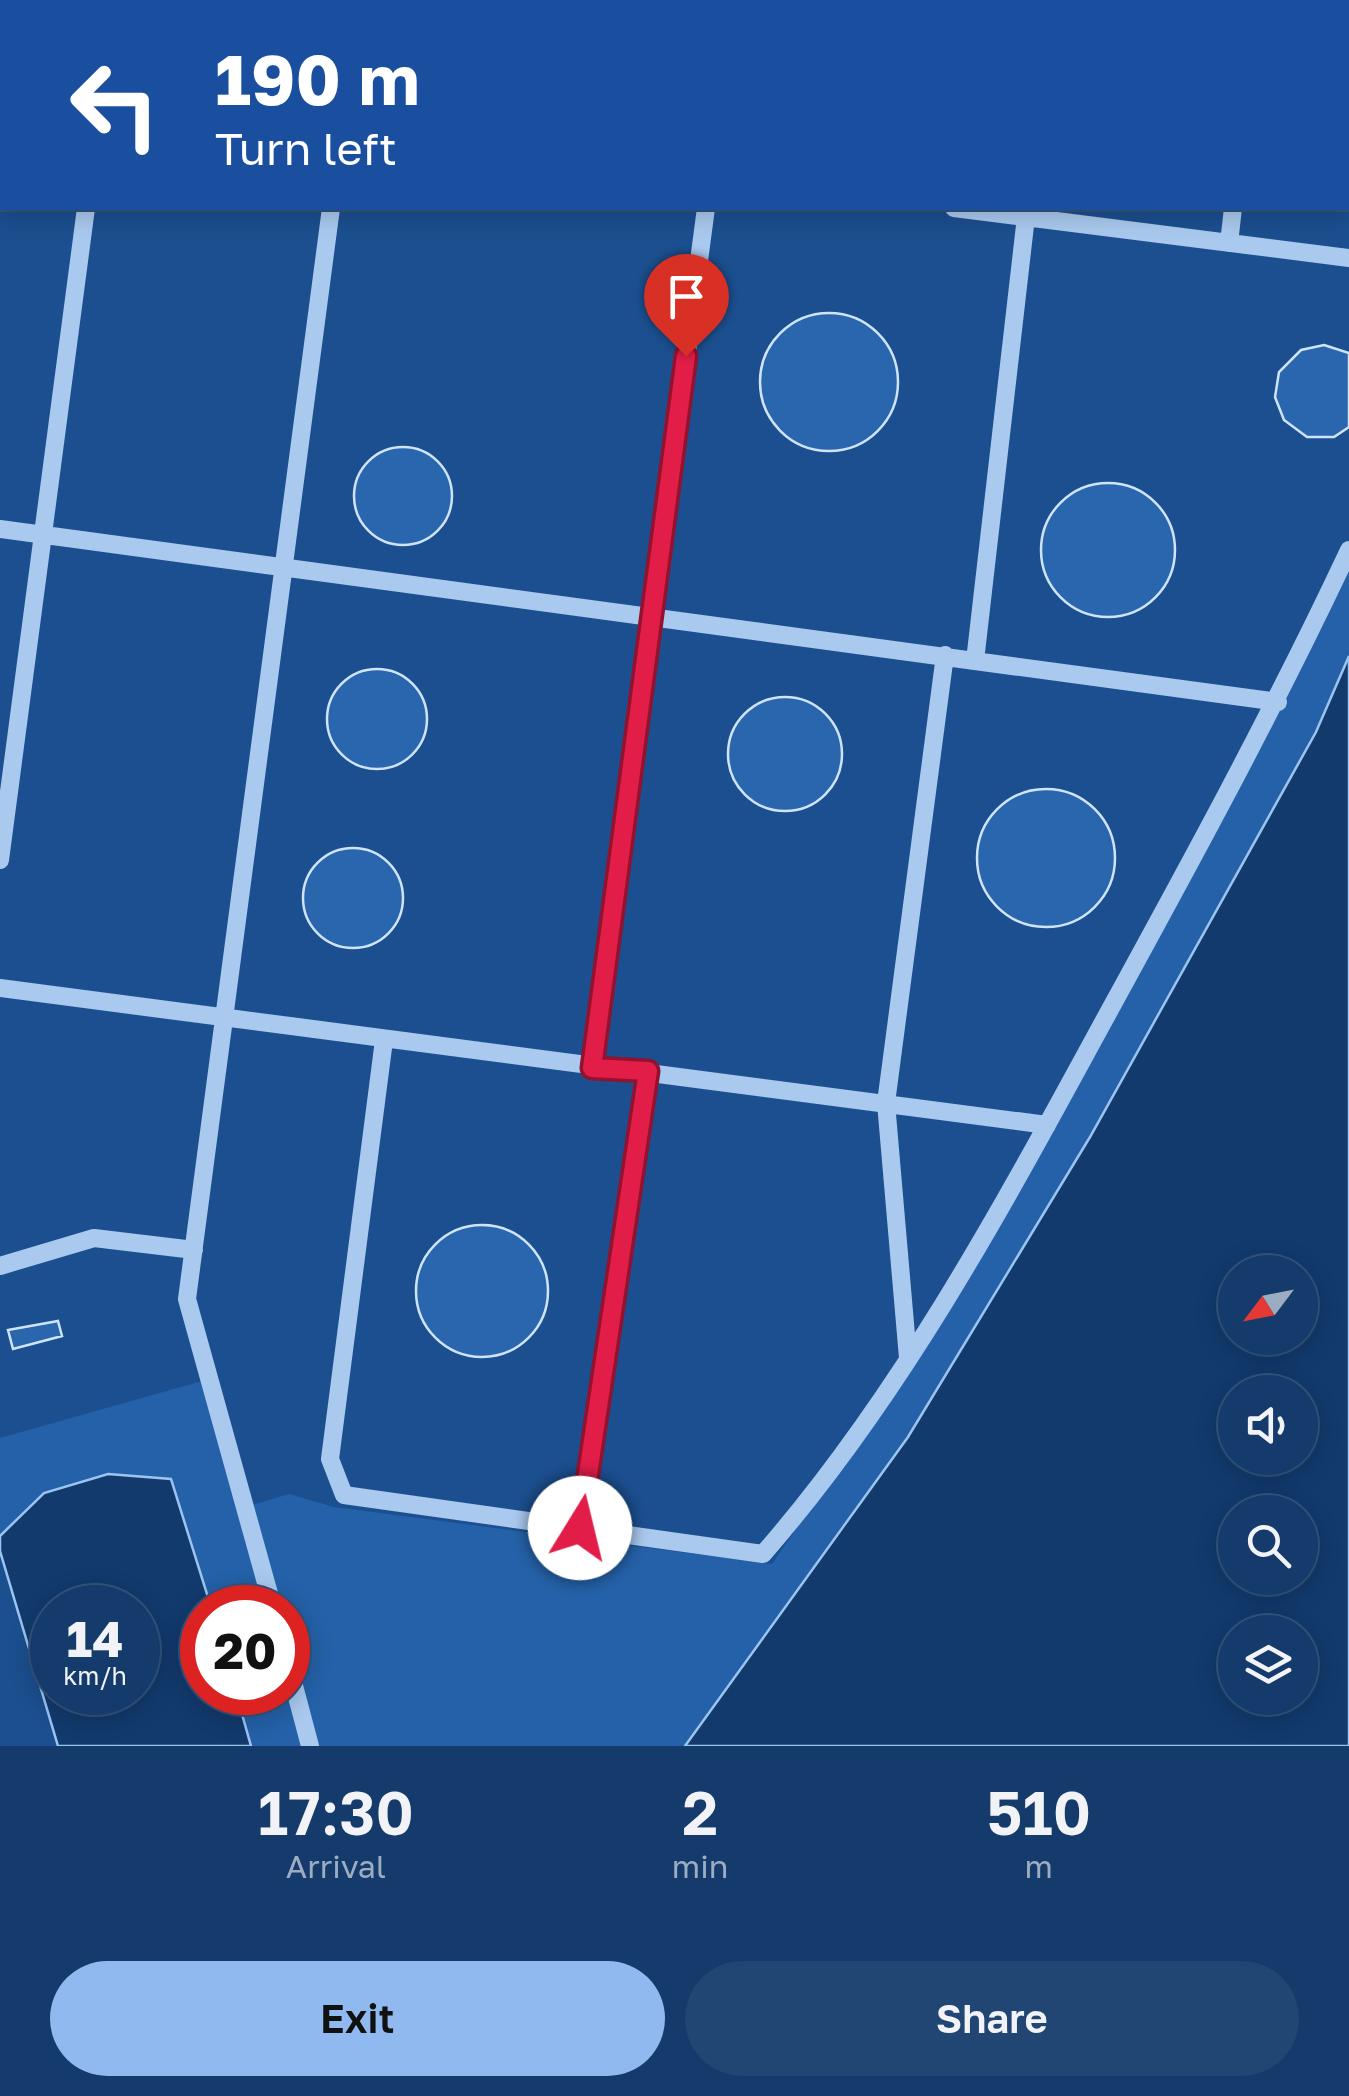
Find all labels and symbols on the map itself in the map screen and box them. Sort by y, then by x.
pin [644,254,729,357]
north arrow [1218,1255,1318,1355]
position arrow [528,1476,632,1580]
speed limit sign: 20 [180,1585,310,1715]

